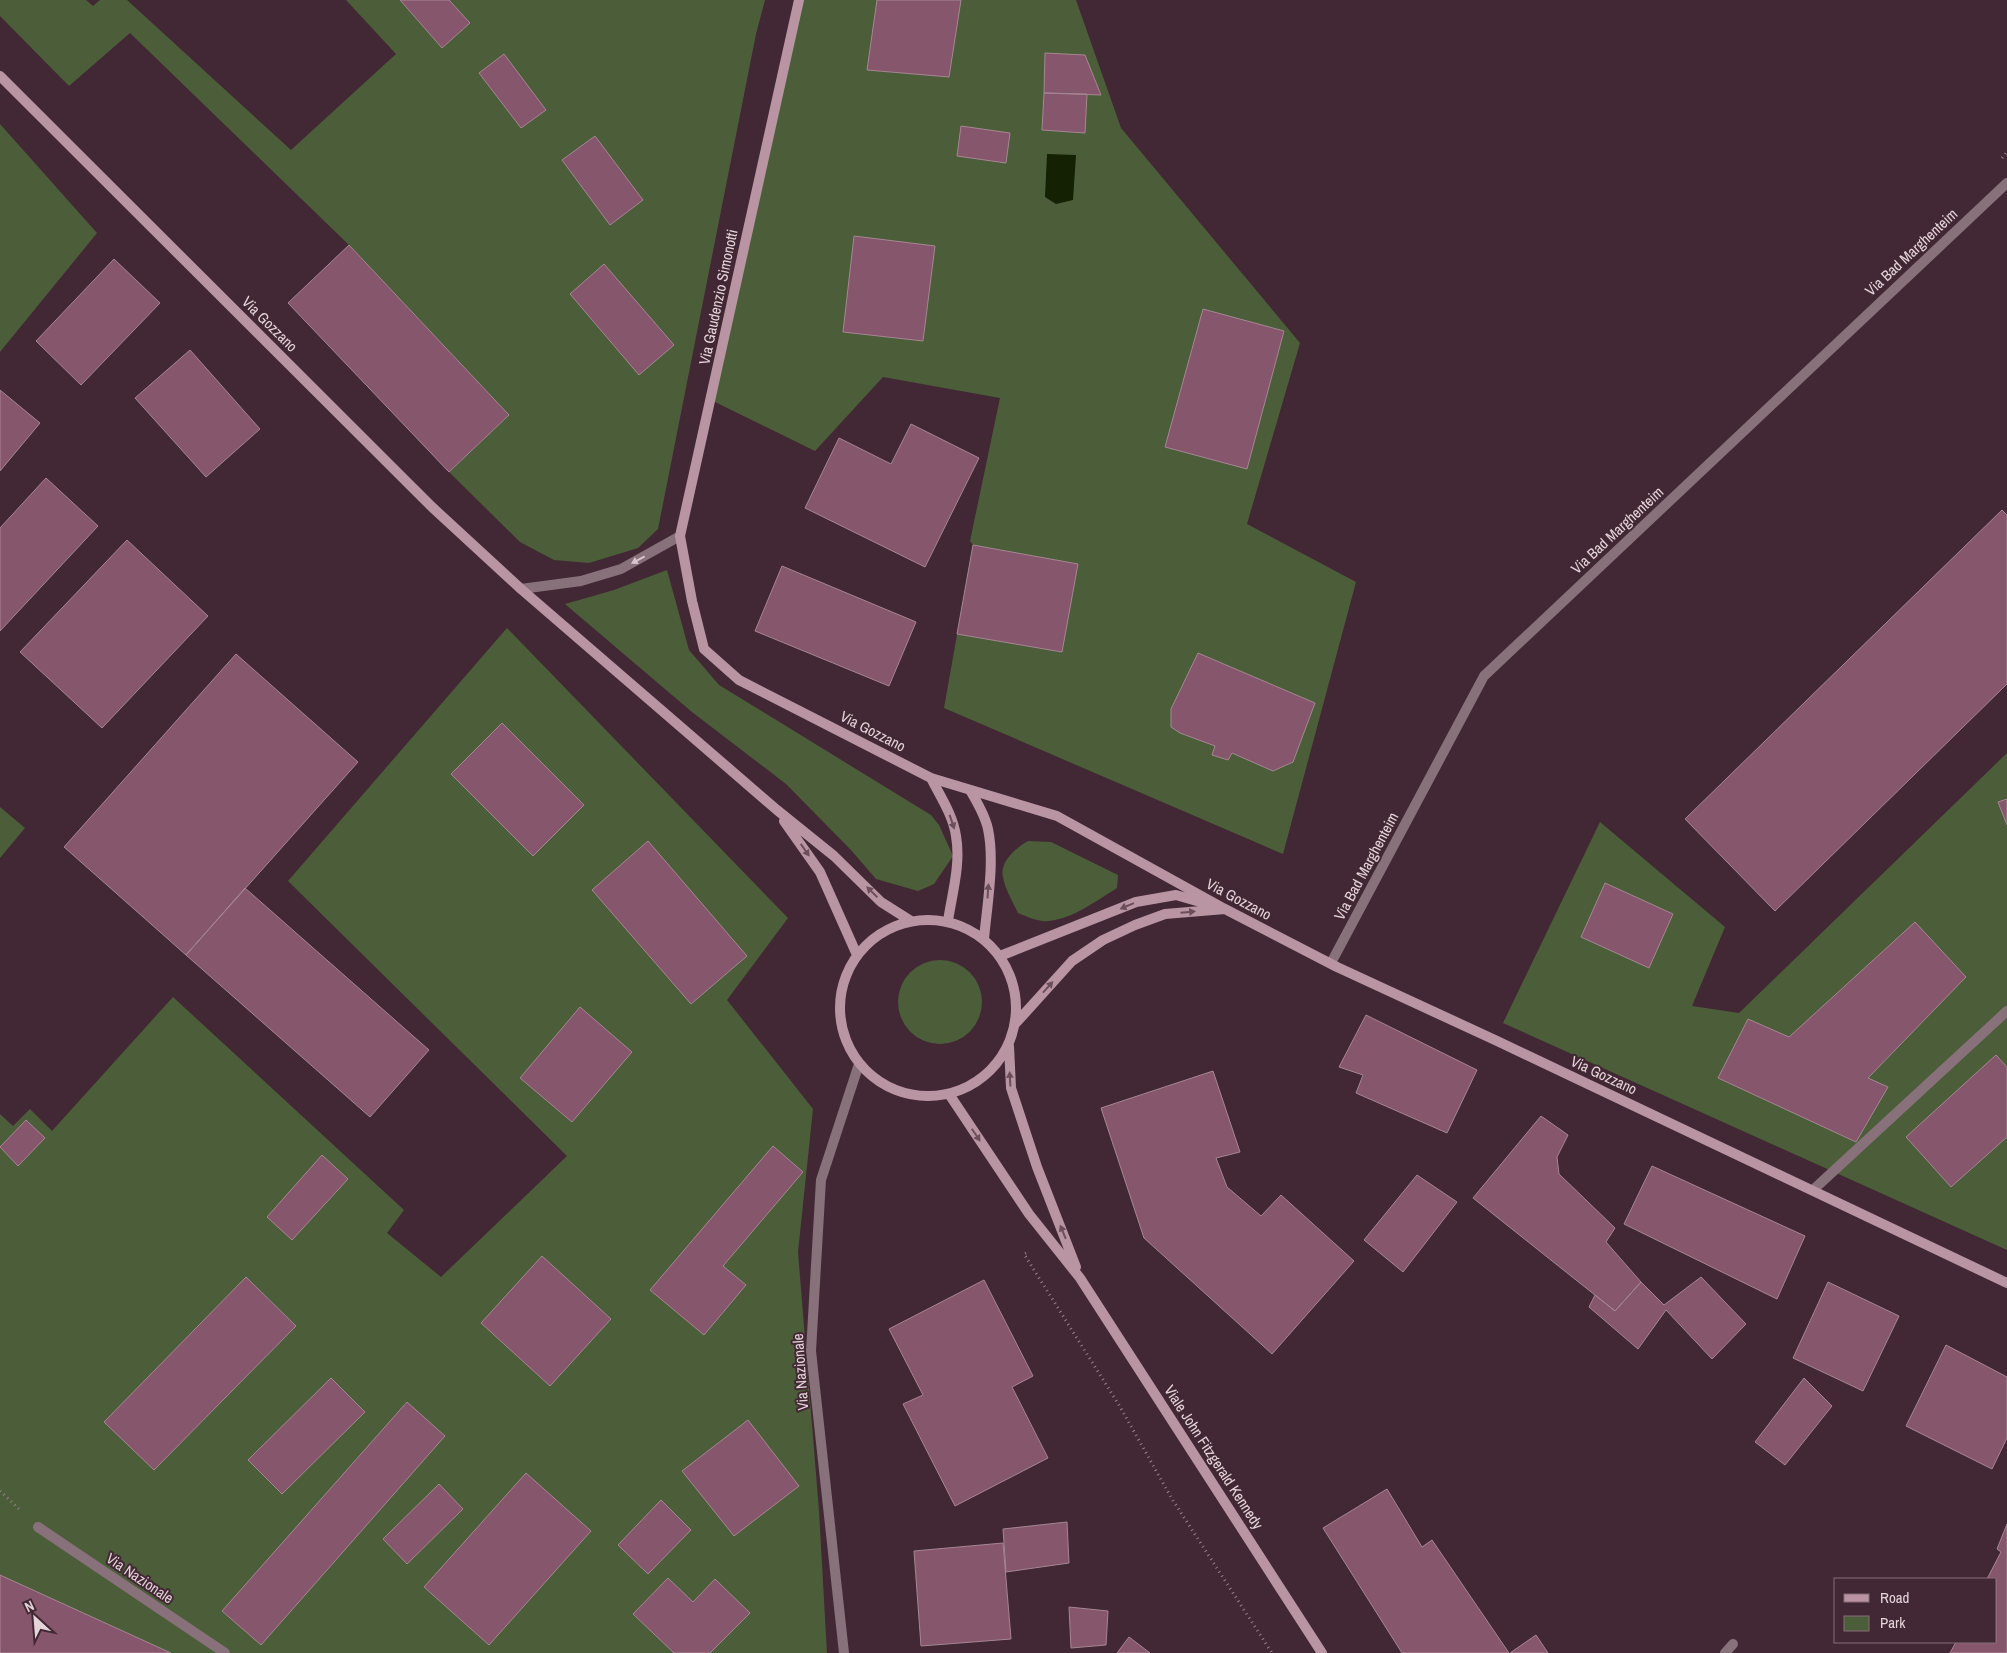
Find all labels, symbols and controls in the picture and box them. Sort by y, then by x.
street label: Via Bad Marghenteim [1860,204,1962,300]
street label: Via Gaudenzio Simonotti [693,227,743,367]
street label: Via Gozzano [238,292,303,357]
street label: Via Bad Marghenteim [1566,482,1668,578]
one-way arrow [631,556,645,564]
street label: Via Gozzano [837,706,909,757]
street label: Via Bad Marghenteim [1329,808,1403,924]
one-way arrow [948,815,956,830]
one-way arrow [800,843,810,857]
street label: Via Gozzano [1203,873,1275,925]
one-way arrow [984,882,992,898]
one-way arrow [866,887,878,899]
one-way arrow [1120,903,1134,911]
one-way arrow [1180,908,1196,916]
one-way arrow [1042,981,1054,993]
street label: Via Gozzano [1567,1051,1641,1100]
one-way arrow [1006,1071,1014,1087]
one-way arrow [971,1128,981,1142]
one-way arrow [1058,1225,1066,1239]
street label: Via Nazionale [787,1333,813,1411]
street label: Viale John Fitzgerald Kennedy [1159,1381,1269,1534]
street label: Via Nazionale [102,1548,178,1608]
legend [1834,1578,1997,1643]
text: Road [1880,1587,1909,1608]
north arrow [10,1593,60,1643]
text: N [22,1596,37,1616]
text: Park [1880,1612,1906,1633]

